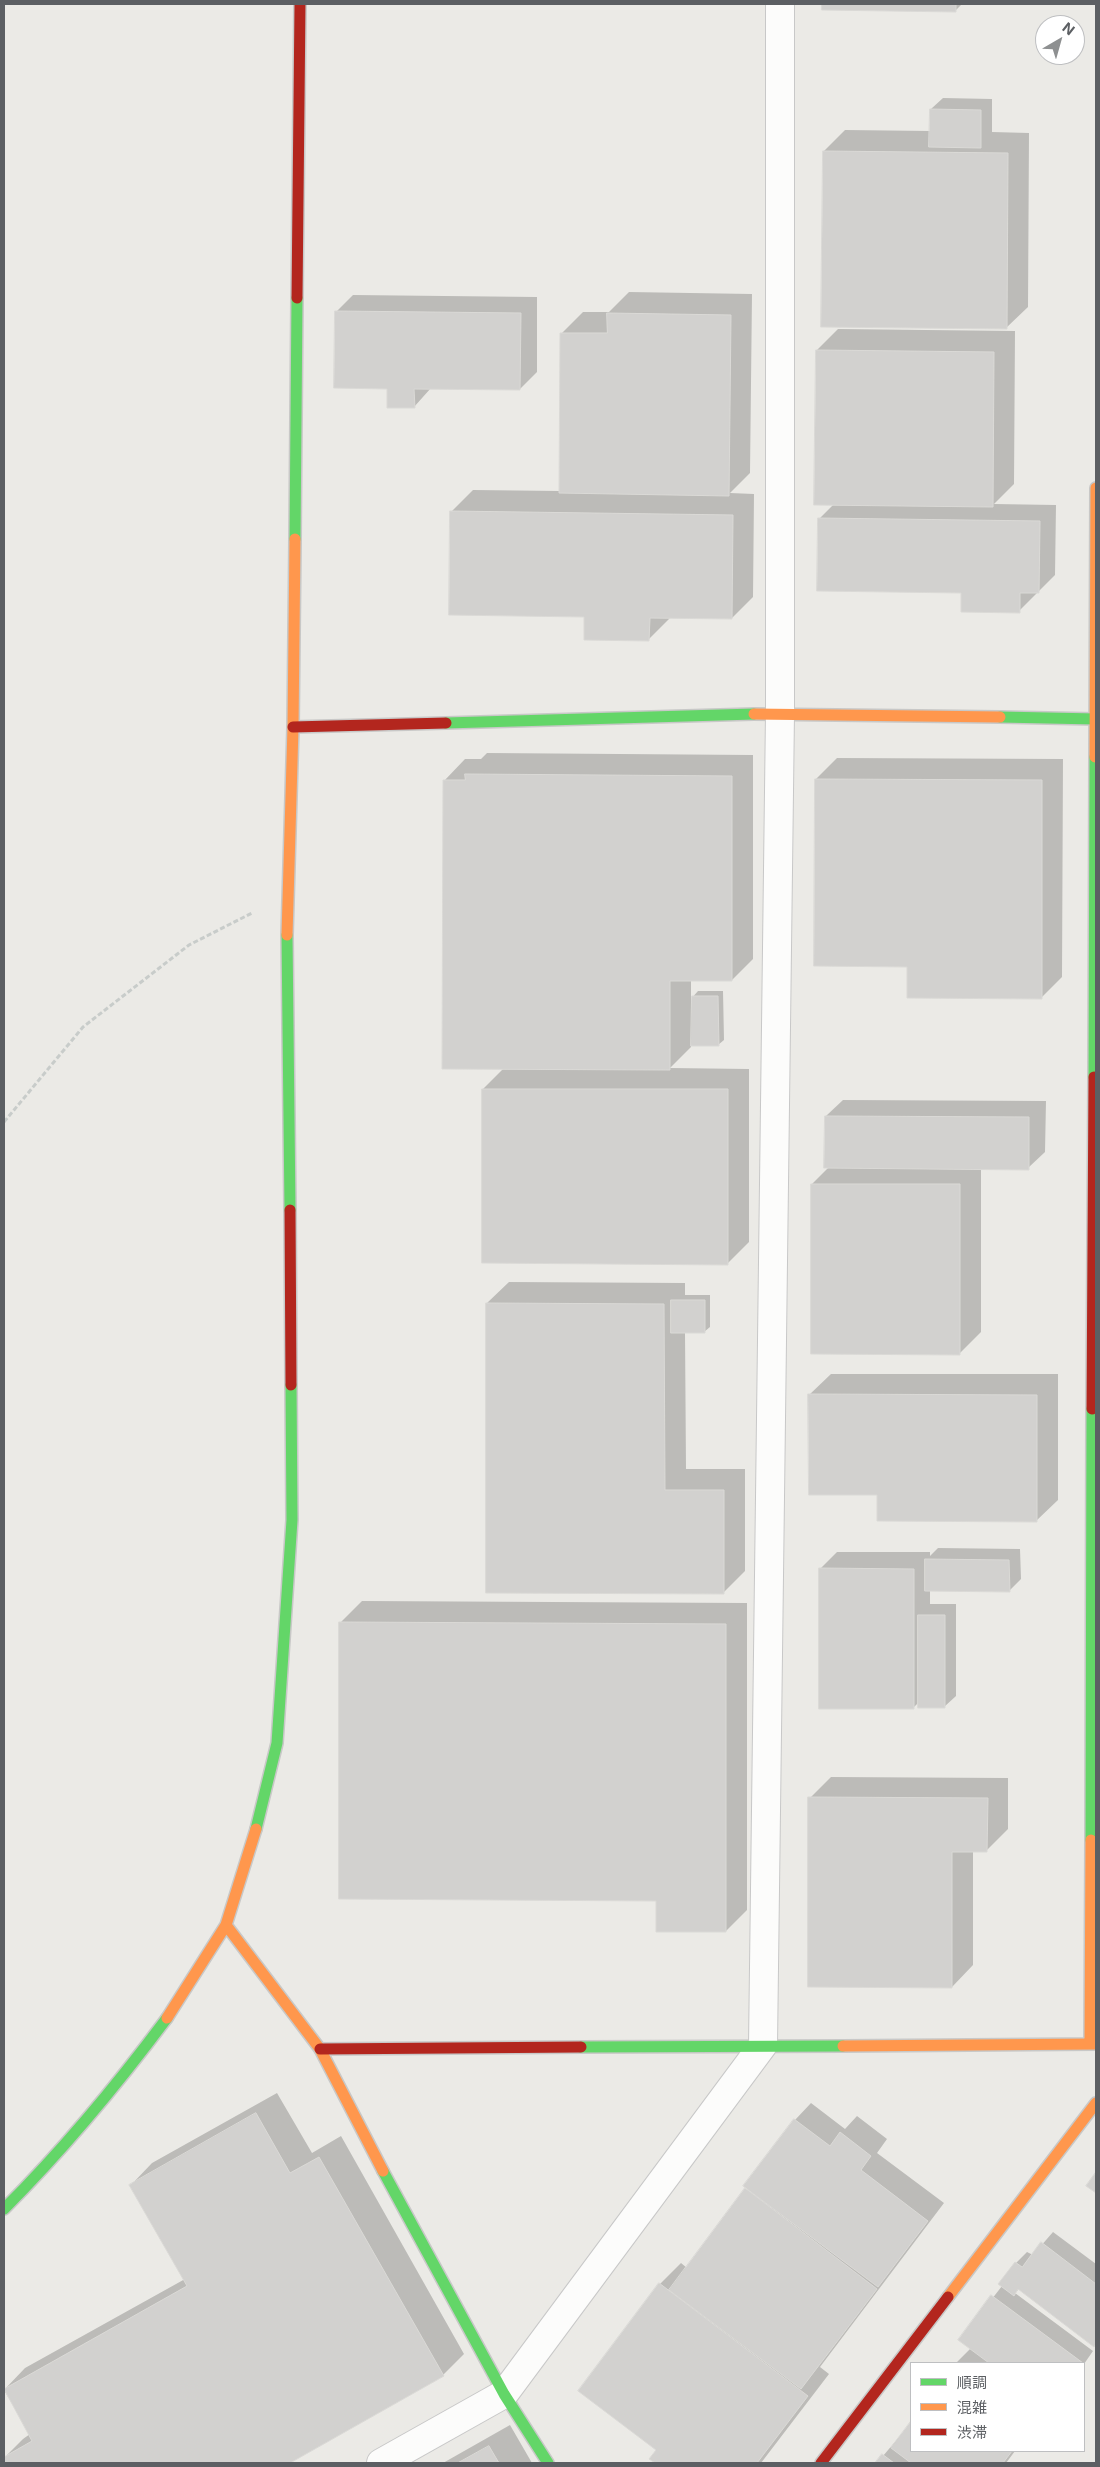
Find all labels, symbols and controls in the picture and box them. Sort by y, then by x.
north arrow [1035,15,1085,65]
text: N [1059,19,1078,39]
legend [910,2362,1085,2452]
text: 順調 [957,2373,987,2392]
text: 混雑 [957,2398,987,2417]
text: 渋滞 [957,2423,987,2442]

